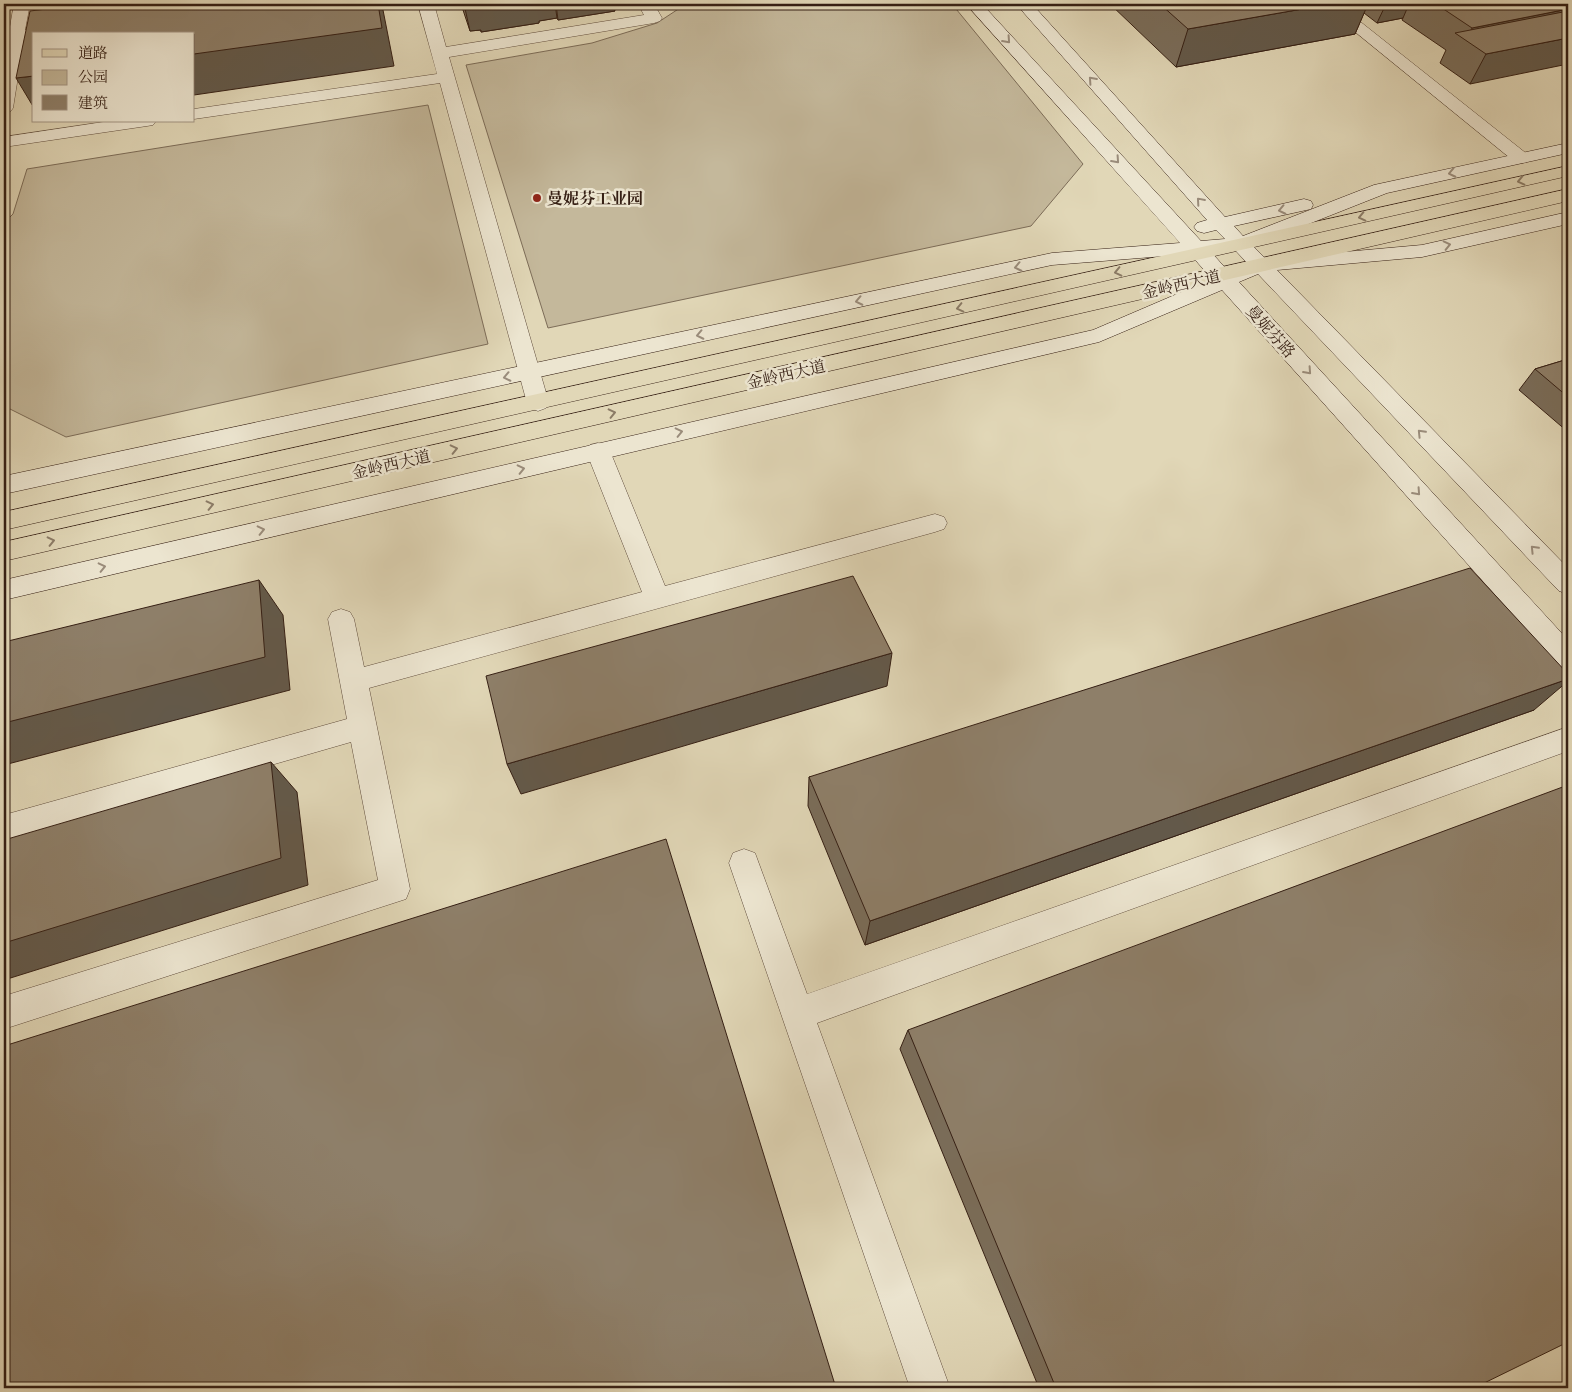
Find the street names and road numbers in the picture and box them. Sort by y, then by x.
street label: 金岭西大道 [1140,266,1222,304]
street label: 曼妮芬路 [1241,301,1299,362]
street label: 金岭西大道 [745,356,827,394]
street label: 金岭西大道 [350,446,432,484]

